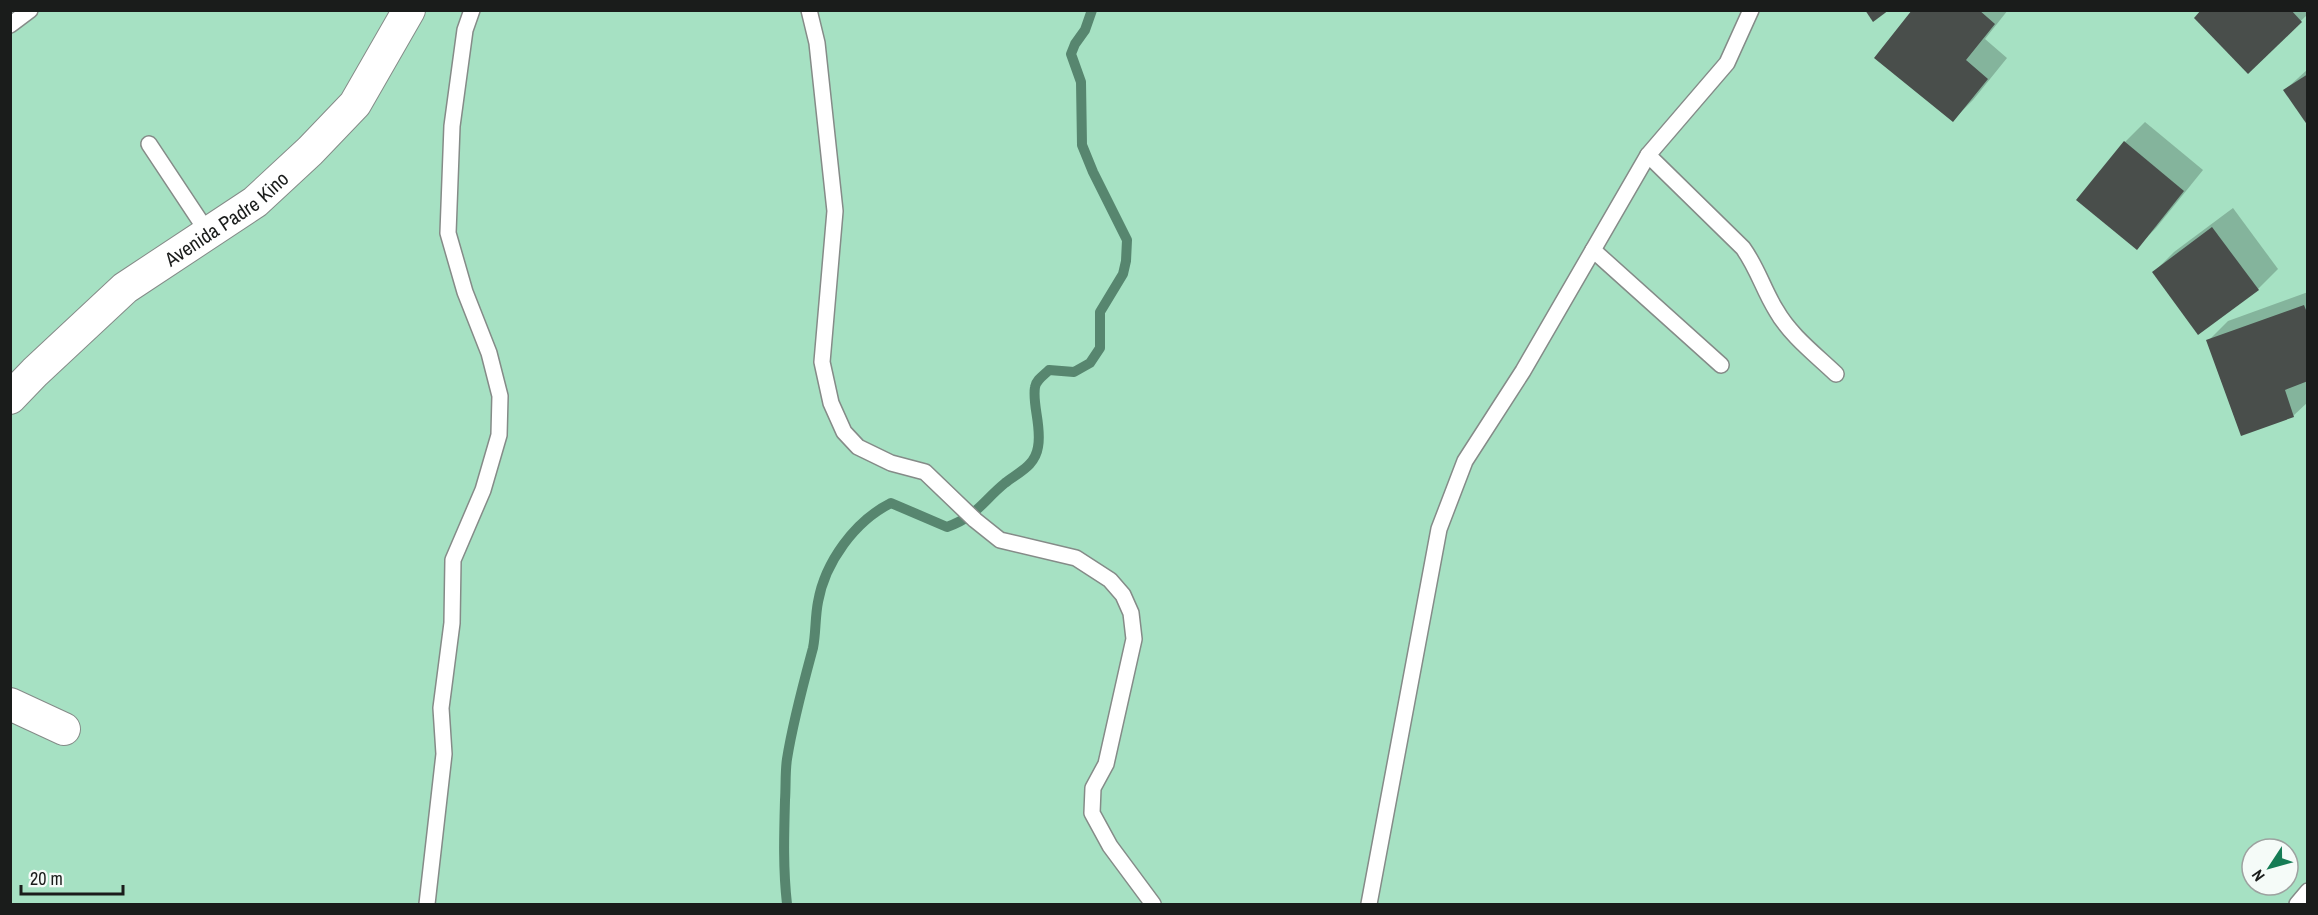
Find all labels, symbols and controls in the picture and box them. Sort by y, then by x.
street label: Avenida Padre Kino [158,165,294,272]
north arrow [2240,837,2300,897]
scale bar [21,858,123,896]
text: 20 m [30,866,63,891]
text: N [2246,866,2270,886]

